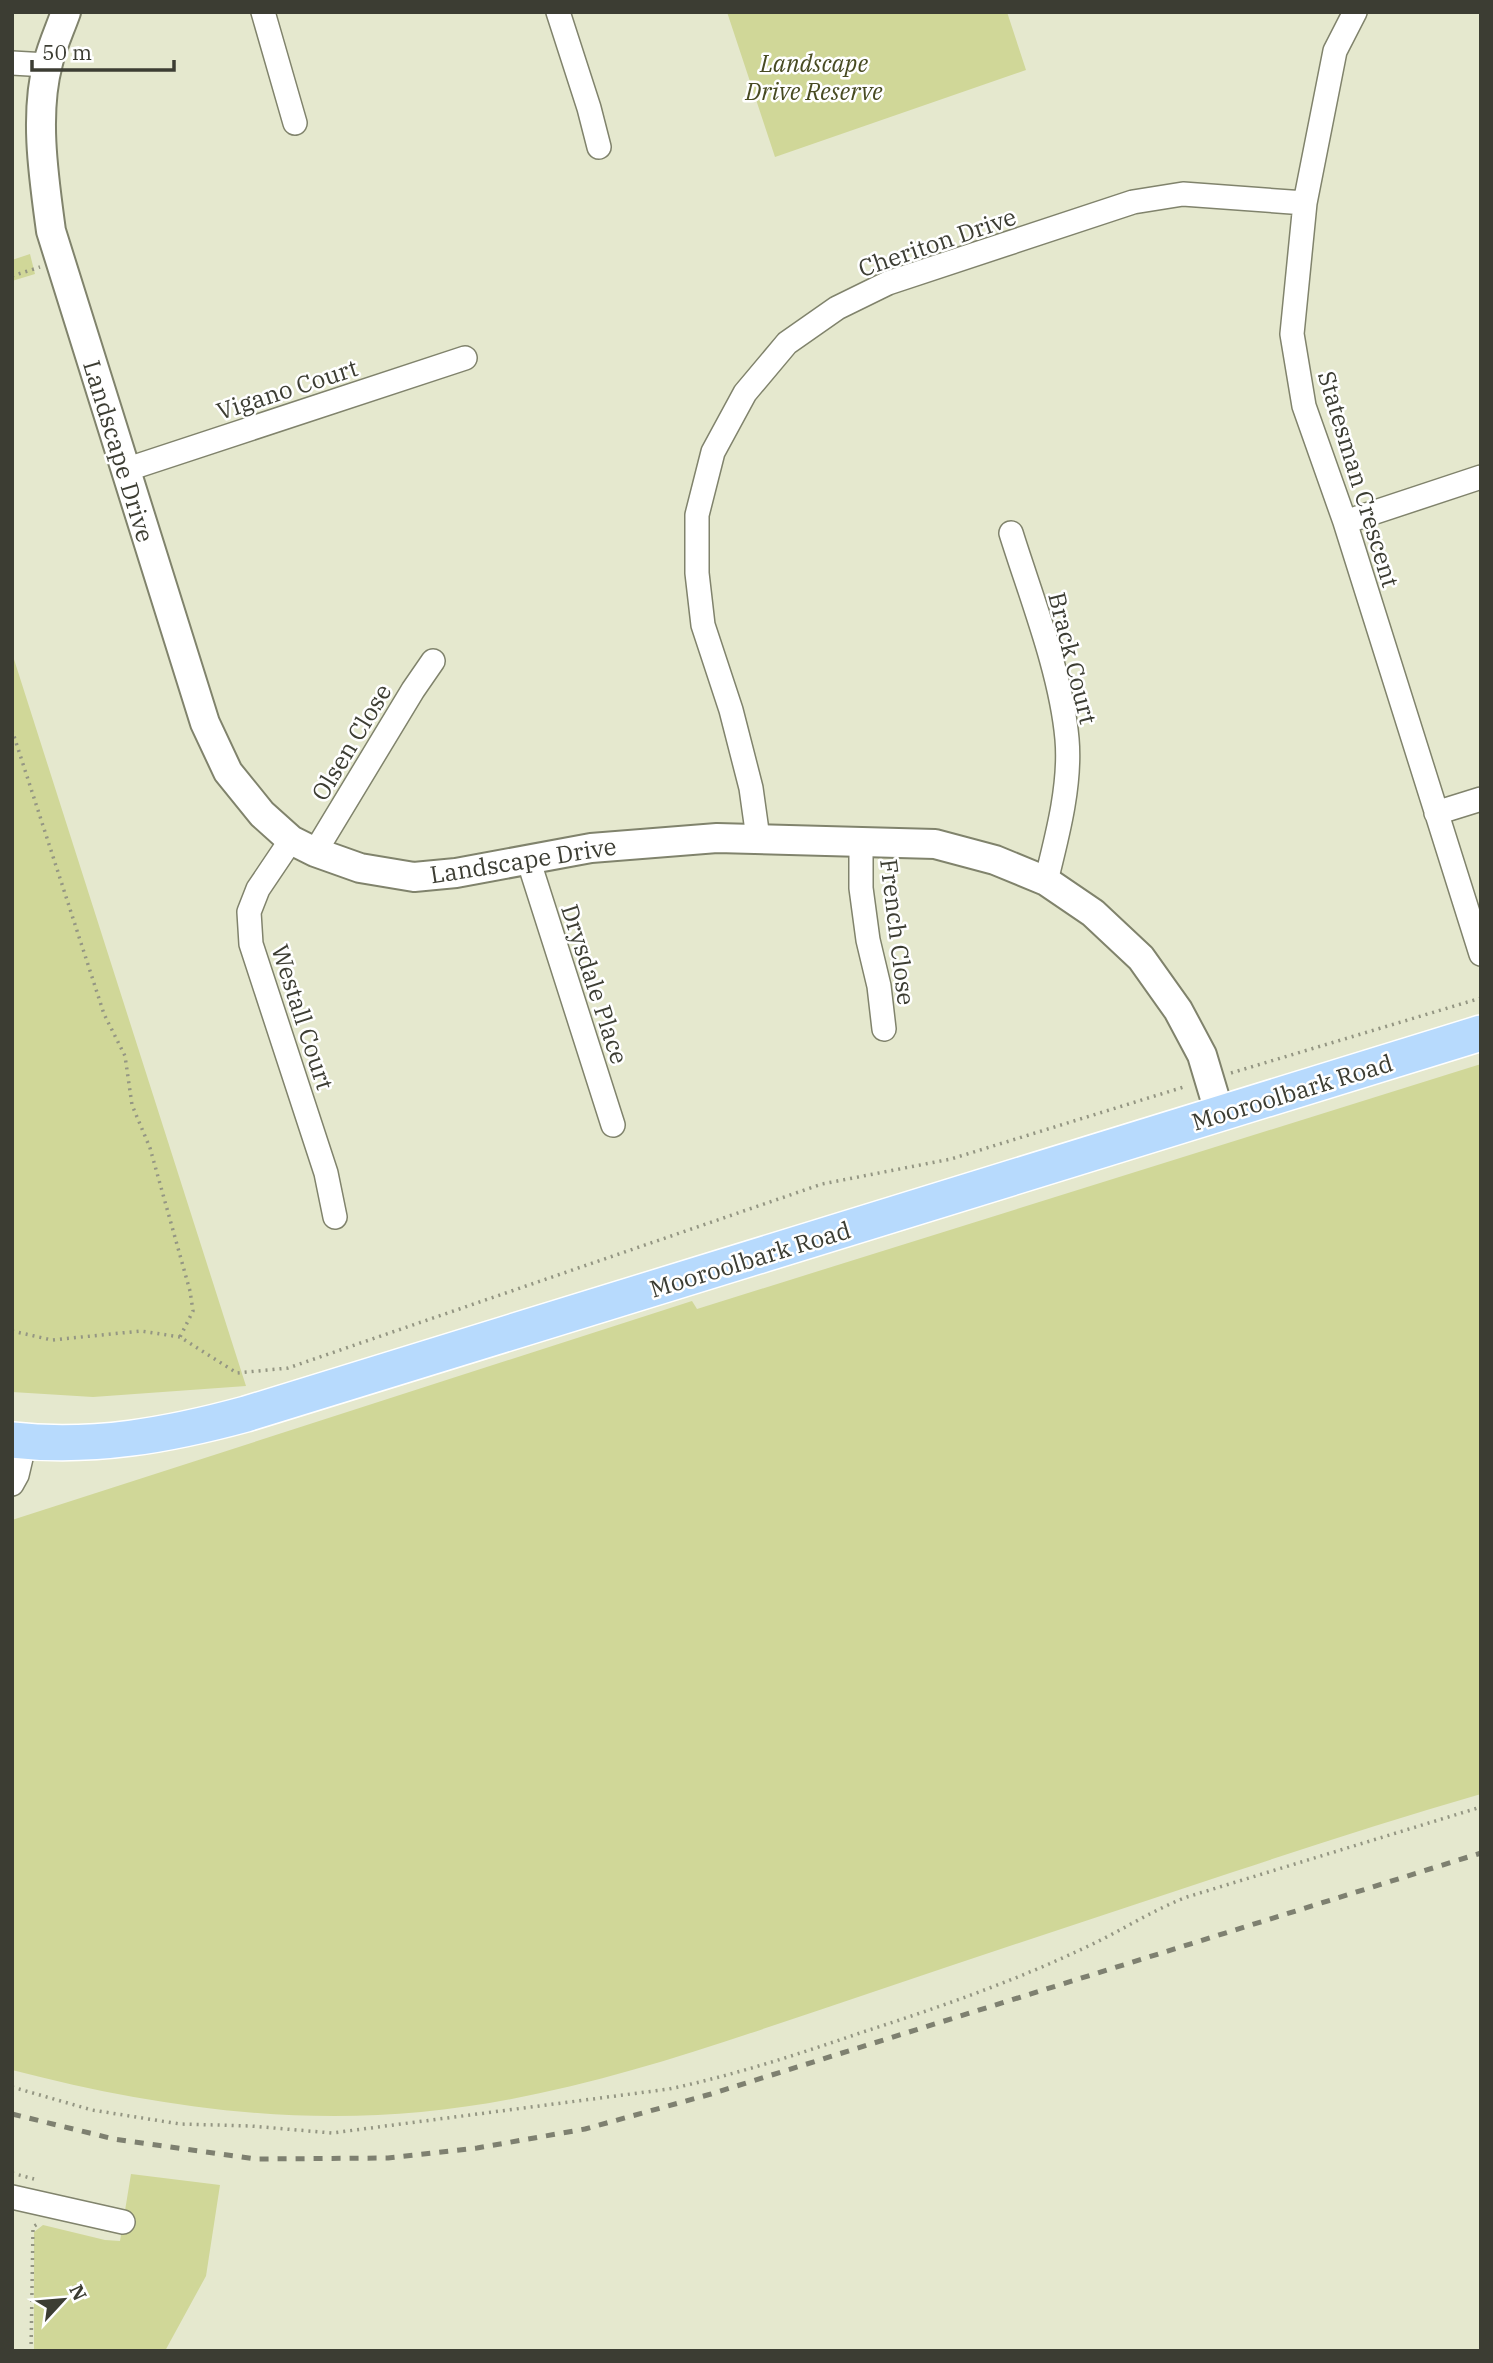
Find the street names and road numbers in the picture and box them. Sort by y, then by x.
street label: Cheriton Drive [854,200,1020,284]
street label: Vigano Court [212,351,362,427]
street label: Landscape Drive [76,356,162,546]
street label: Statesman Crescent [1311,367,1407,591]
street label: Brack Court [1041,589,1105,727]
street label: Olsen Close [304,678,398,806]
street label: Landscape Drive [427,829,619,891]
street label: French Close [873,857,923,1007]
street label: Drysdale Place [554,900,636,1068]
street label: Westall Court [264,940,342,1094]
street label: Mooroolbark Road [1188,1046,1396,1138]
street label: Mooroolbark Road [646,1213,854,1305]

